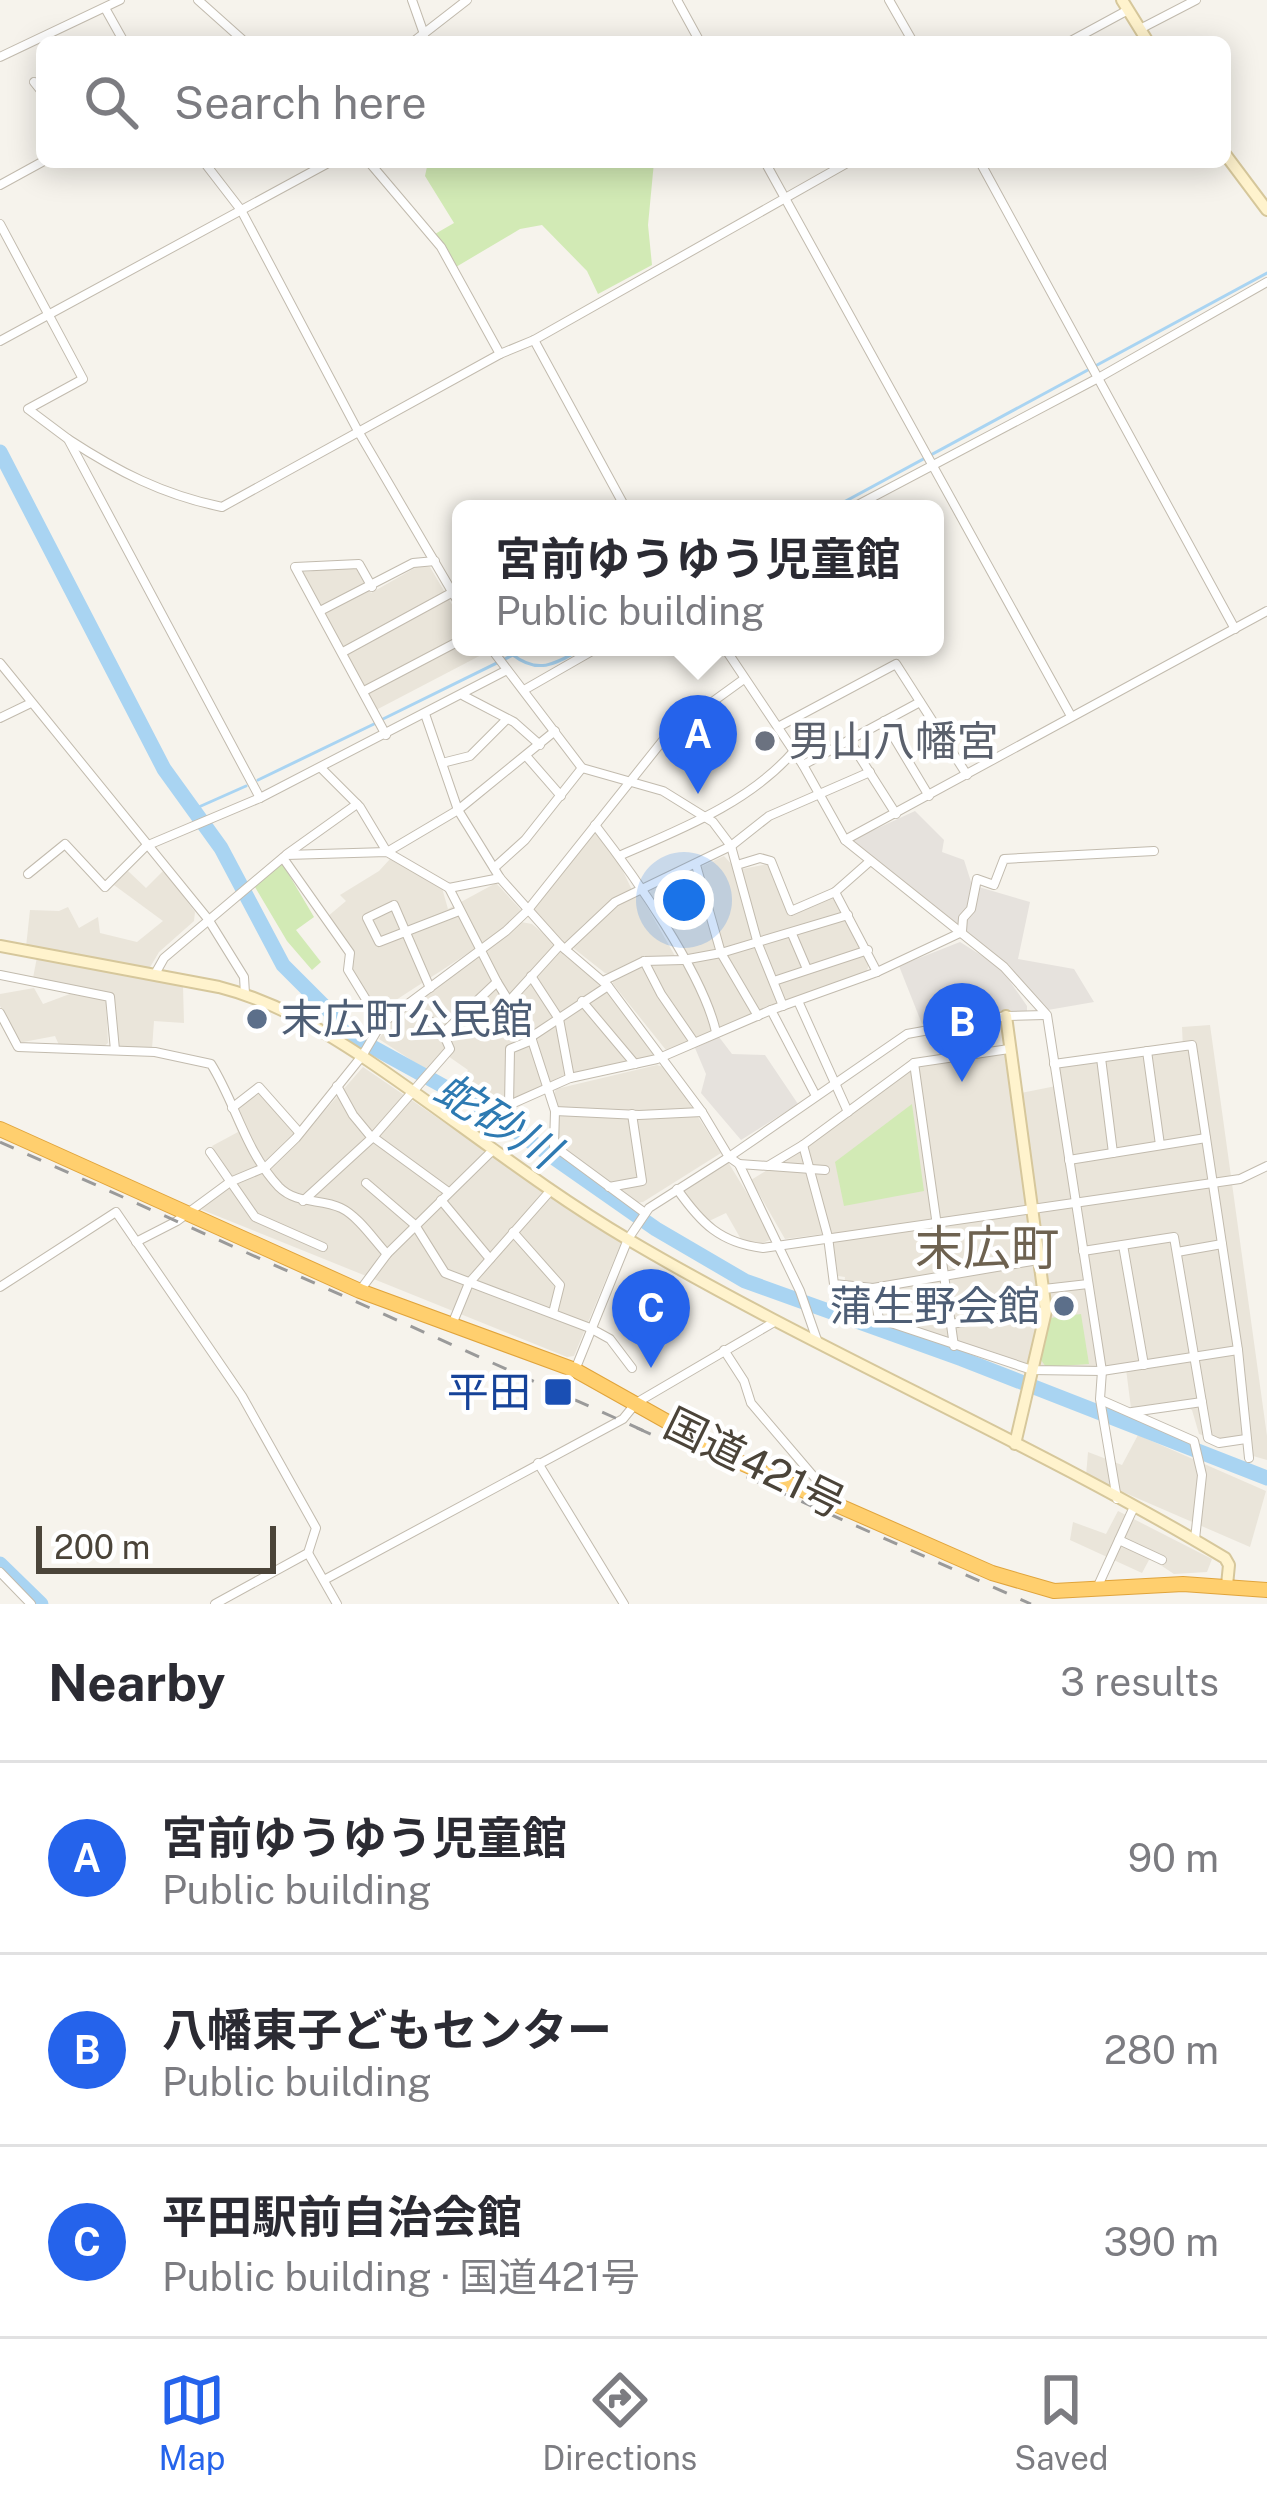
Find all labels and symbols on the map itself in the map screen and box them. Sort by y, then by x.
pin: A [659,695,737,794]
place label: 男山八幡宮 [789,716,999,765]
marker: 男山八幡宮 [752,728,778,754]
your location [654,870,714,930]
pin: B [923,983,1001,1082]
place label: 末広町公民館 [281,994,533,1043]
marker: 末広町公民館 [244,1006,270,1032]
water label: 蛇砂川 [426,1061,572,1180]
district label: 末広町 [915,1219,1059,1276]
pin: C [612,1269,690,1368]
place label: 蒲生野会館 [830,1281,1040,1330]
marker: 蒲生野会館 [1051,1293,1077,1319]
place label: 平田 [447,1367,531,1416]
marker: 平田 [542,1376,574,1408]
street label: 国道421号 [657,1398,853,1527]
scale bar [36,1520,276,1573]

